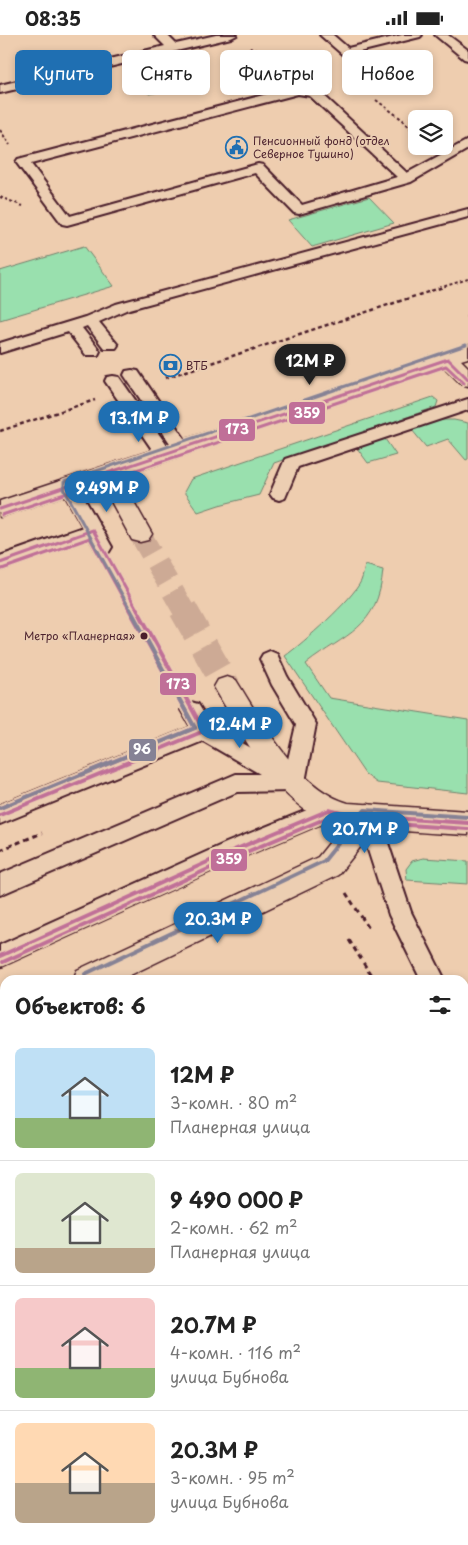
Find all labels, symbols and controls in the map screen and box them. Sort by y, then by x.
text: 08:35 [25,4,81,32]
chip: Купить [15,50,112,95]
chip: Снять [122,50,210,95]
chip: Фильтры [220,50,332,95]
chip: Новое [342,50,433,95]
map controls [408,110,453,155]
button: layers [408,110,453,155]
place label: Пенсионный фонд (отдел Северное Тушино) [253,132,390,162]
public building icon: Пенсионный фонд (отдел Северное Тушино) [225,135,249,159]
pin: 12M ₽ [275,343,345,386]
text: 12M ₽ [286,348,334,372]
bank icon: ВТБ [158,354,182,378]
place label: ВТБ [186,357,208,374]
pin: 13.1M ₽ [93,401,185,443]
line badge: 359 [288,401,326,425]
text: 359 [294,402,321,423]
text: 13.1M ₽ [109,405,169,429]
line badge: 173 [218,418,256,442]
text: 173 [225,418,249,439]
pin: 9.49M ₽ [61,471,153,513]
text: 9.49M ₽ [75,475,139,499]
place label: Метро «Планерная» [24,627,135,644]
marker: Метро «Планерная» [139,631,149,641]
line badge: 173 [159,672,197,696]
text: 173 [166,673,190,694]
pin: 12.4M ₽ [194,707,286,749]
text: 12.4M ₽ [209,711,271,735]
line badge: 96 [128,738,157,762]
text: 96 [133,738,151,759]
pin: 20.7M ₽ [319,811,411,854]
text: 20.7M ₽ [332,816,398,840]
line badge: 359 [210,848,248,872]
text: 359 [216,848,243,869]
pin: 20.3M ₽ [172,901,264,944]
text: 20.3M ₽ [184,906,252,930]
text: Объектов: 6 [15,989,146,1021]
icon: filters [426,991,454,1019]
text: 12M ₽ [170,1058,234,1090]
icon: home [55,1068,115,1128]
text: 3-комн. · 80 m² [170,1090,297,1114]
text: Планерная улица [170,1114,310,1138]
text: 9 490 000 ₽ [170,1183,303,1215]
icon: home [55,1193,115,1253]
text: 2-комн. · 62 m² [170,1215,297,1239]
text: Планерная улица [170,1239,310,1263]
text: 20.7M ₽ [170,1308,256,1340]
icon: home [55,1318,115,1378]
text: 4-комн. · 116 m² [170,1340,301,1364]
text: улица Бубнова [170,1364,289,1388]
text: 20.3M ₽ [170,1433,258,1465]
icon: home [55,1443,115,1503]
text: 3-комн. · 95 m² [170,1465,295,1489]
text: улица Бубнова [170,1489,289,1513]

